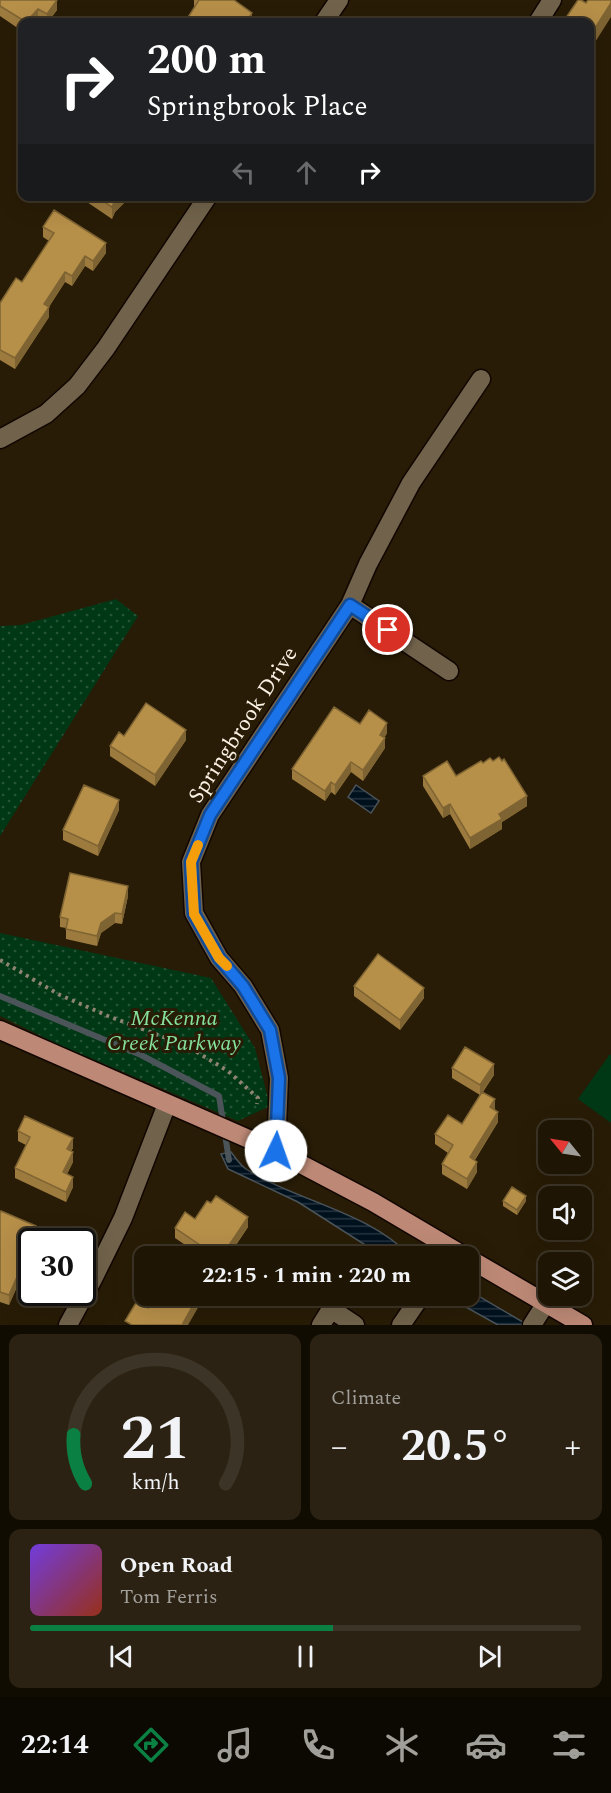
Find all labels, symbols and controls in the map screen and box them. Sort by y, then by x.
text: 200 m [147,29,266,92]
icon: right [48,42,126,120]
text: Springbrook Place [147,86,367,128]
icon: left [227,156,260,189]
icon: ahead [290,156,323,189]
icon: right [353,156,386,189]
pin [362,604,413,655]
icon: arrive [371,613,404,646]
street label: Springbrook Drive [180,640,306,810]
park label: McKenna Creek Parkway [107,1002,241,1060]
position arrow [244,1119,308,1183]
north arrow [538,1120,592,1174]
map controls [538,1120,592,1306]
button: sound [538,1186,592,1240]
speed limit sign: 30 [18,1228,96,1306]
button: layers [538,1252,592,1306]
text: 22:15 · 1 min · 220 m [202,1259,411,1292]
text: Climate [331,1383,401,1413]
text: 21 [120,1392,190,1487]
text: 20.5° [401,1412,511,1481]
text: − [331,1422,348,1472]
text: + [564,1422,581,1472]
text: km/h [131,1466,179,1499]
text: Open Road [120,1549,233,1582]
text: Tom Ferris [120,1582,218,1612]
icon: previous [105,1640,138,1673]
icon: pause [289,1640,322,1673]
icon: next [473,1640,506,1673]
text: 22:14 [21,1724,89,1766]
icon: directions [130,1724,172,1766]
icon: music [214,1724,256,1766]
icon: phone [297,1724,339,1766]
icon: climate [381,1724,423,1766]
icon: car [465,1724,507,1766]
icon: filters [548,1724,590,1766]

